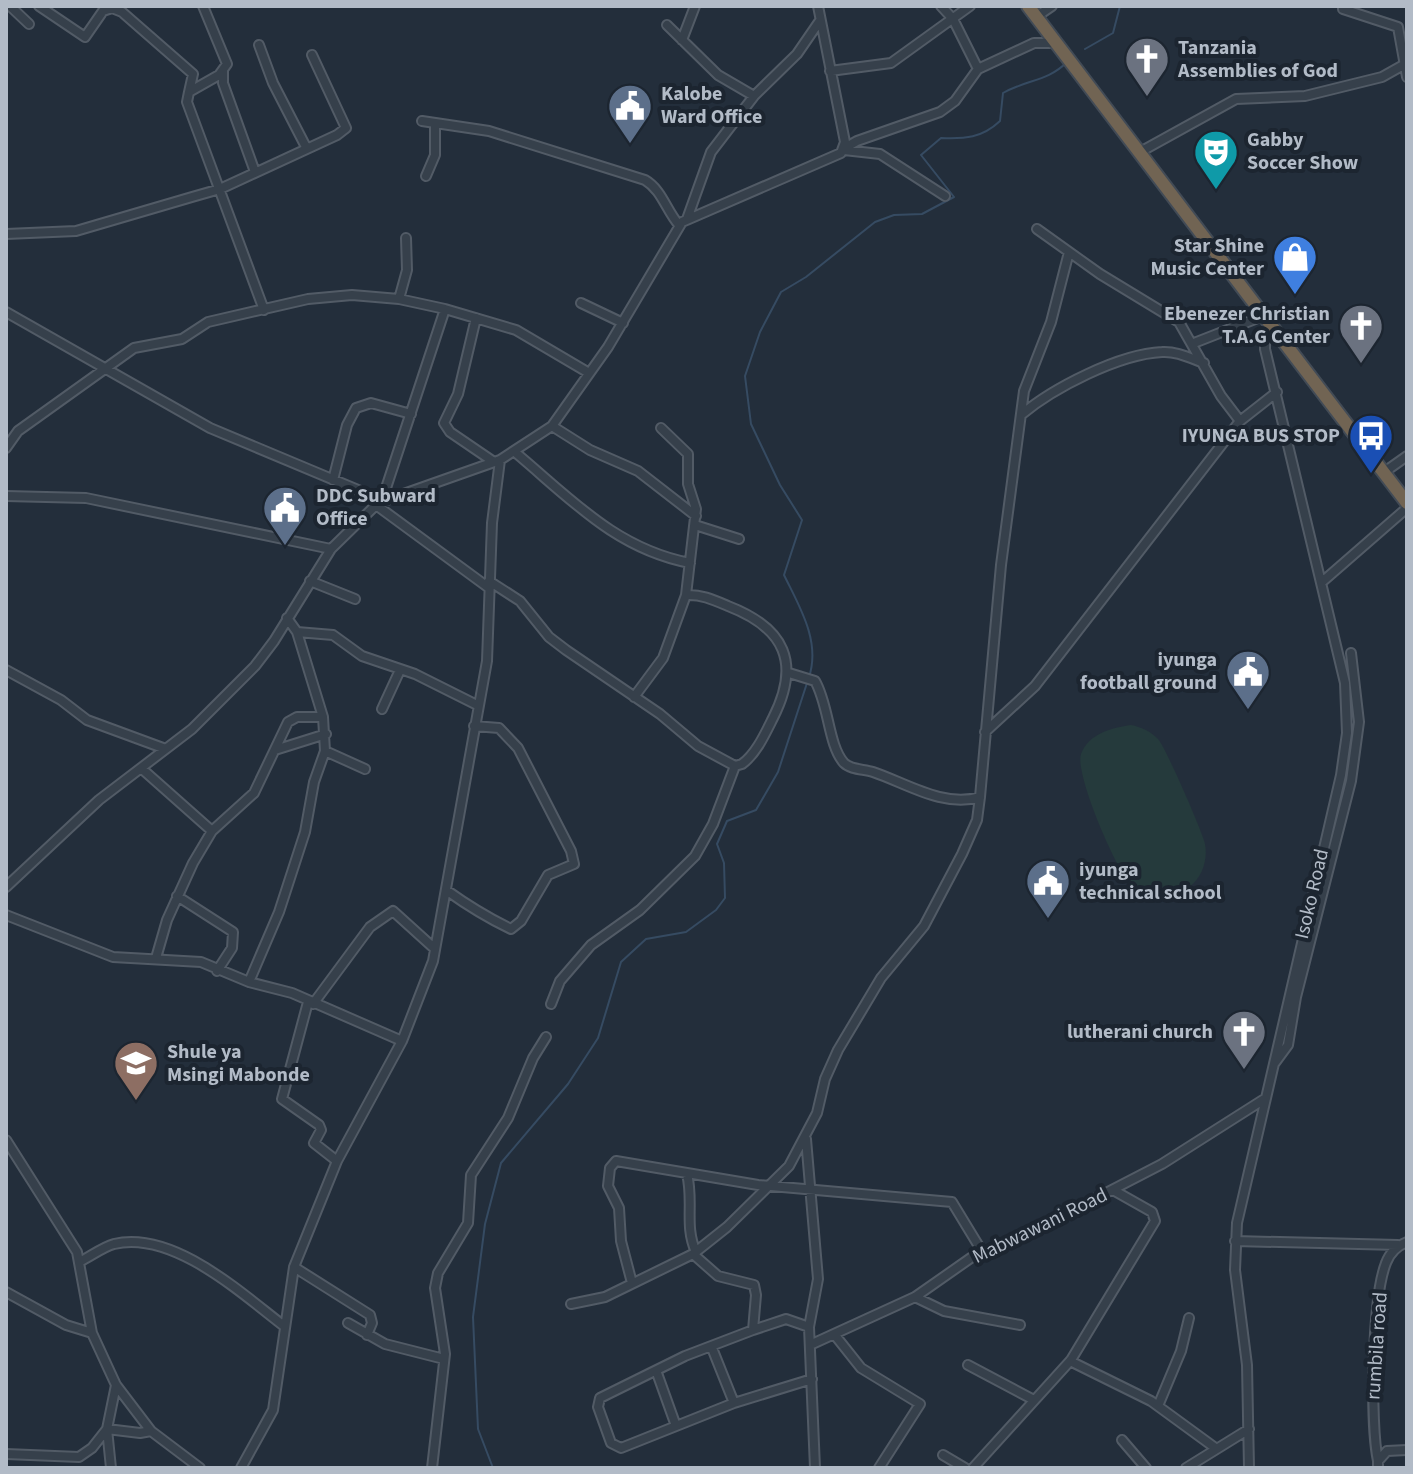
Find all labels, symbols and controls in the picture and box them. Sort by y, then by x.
place label: Tanzania Assemblies of God [1177,34,1338,85]
church icon: Tanzania Assemblies of God [1123,35,1171,98]
place label: Kalobe Ward Office [661,80,762,131]
public building icon: Kalobe Ward Office [606,82,654,145]
place label: Gabby Soccer Show [1247,126,1359,177]
theatre icon: Gabby Soccer Show [1192,128,1240,191]
place label: Star Shine Music Center [1151,232,1264,283]
shop icon: Star Shine Music Center [1271,233,1319,296]
place label: Ebenezer Christian T.A.G Center [1164,300,1330,351]
church icon: Ebenezer Christian T.A.G Center [1337,302,1385,365]
bus stop icon: IYUNGA BUS STOP [1347,412,1395,475]
place label: IYUNGA BUS STOP [1182,422,1340,450]
place label: DDC Subward Office [316,482,436,533]
public building icon: DDC Subward Office [261,484,309,547]
place label: iyunga football ground [1080,646,1217,697]
public building icon: iyunga football ground [1224,648,1272,711]
street label: Isoko Road [1288,846,1336,942]
place label: iyunga technical school [1079,856,1222,907]
public building icon: iyunga technical school [1024,857,1072,920]
church icon: lutherani church [1220,1008,1268,1071]
place label: lutherani church [1067,1018,1213,1046]
place label: Shule ya Msingi Mabonde [167,1038,310,1089]
school or university icon: Shule ya Msingi Mabonde [112,1039,160,1102]
street label: Mabwawani Road [968,1181,1112,1271]
street label: rumbila road [1359,1291,1395,1401]

